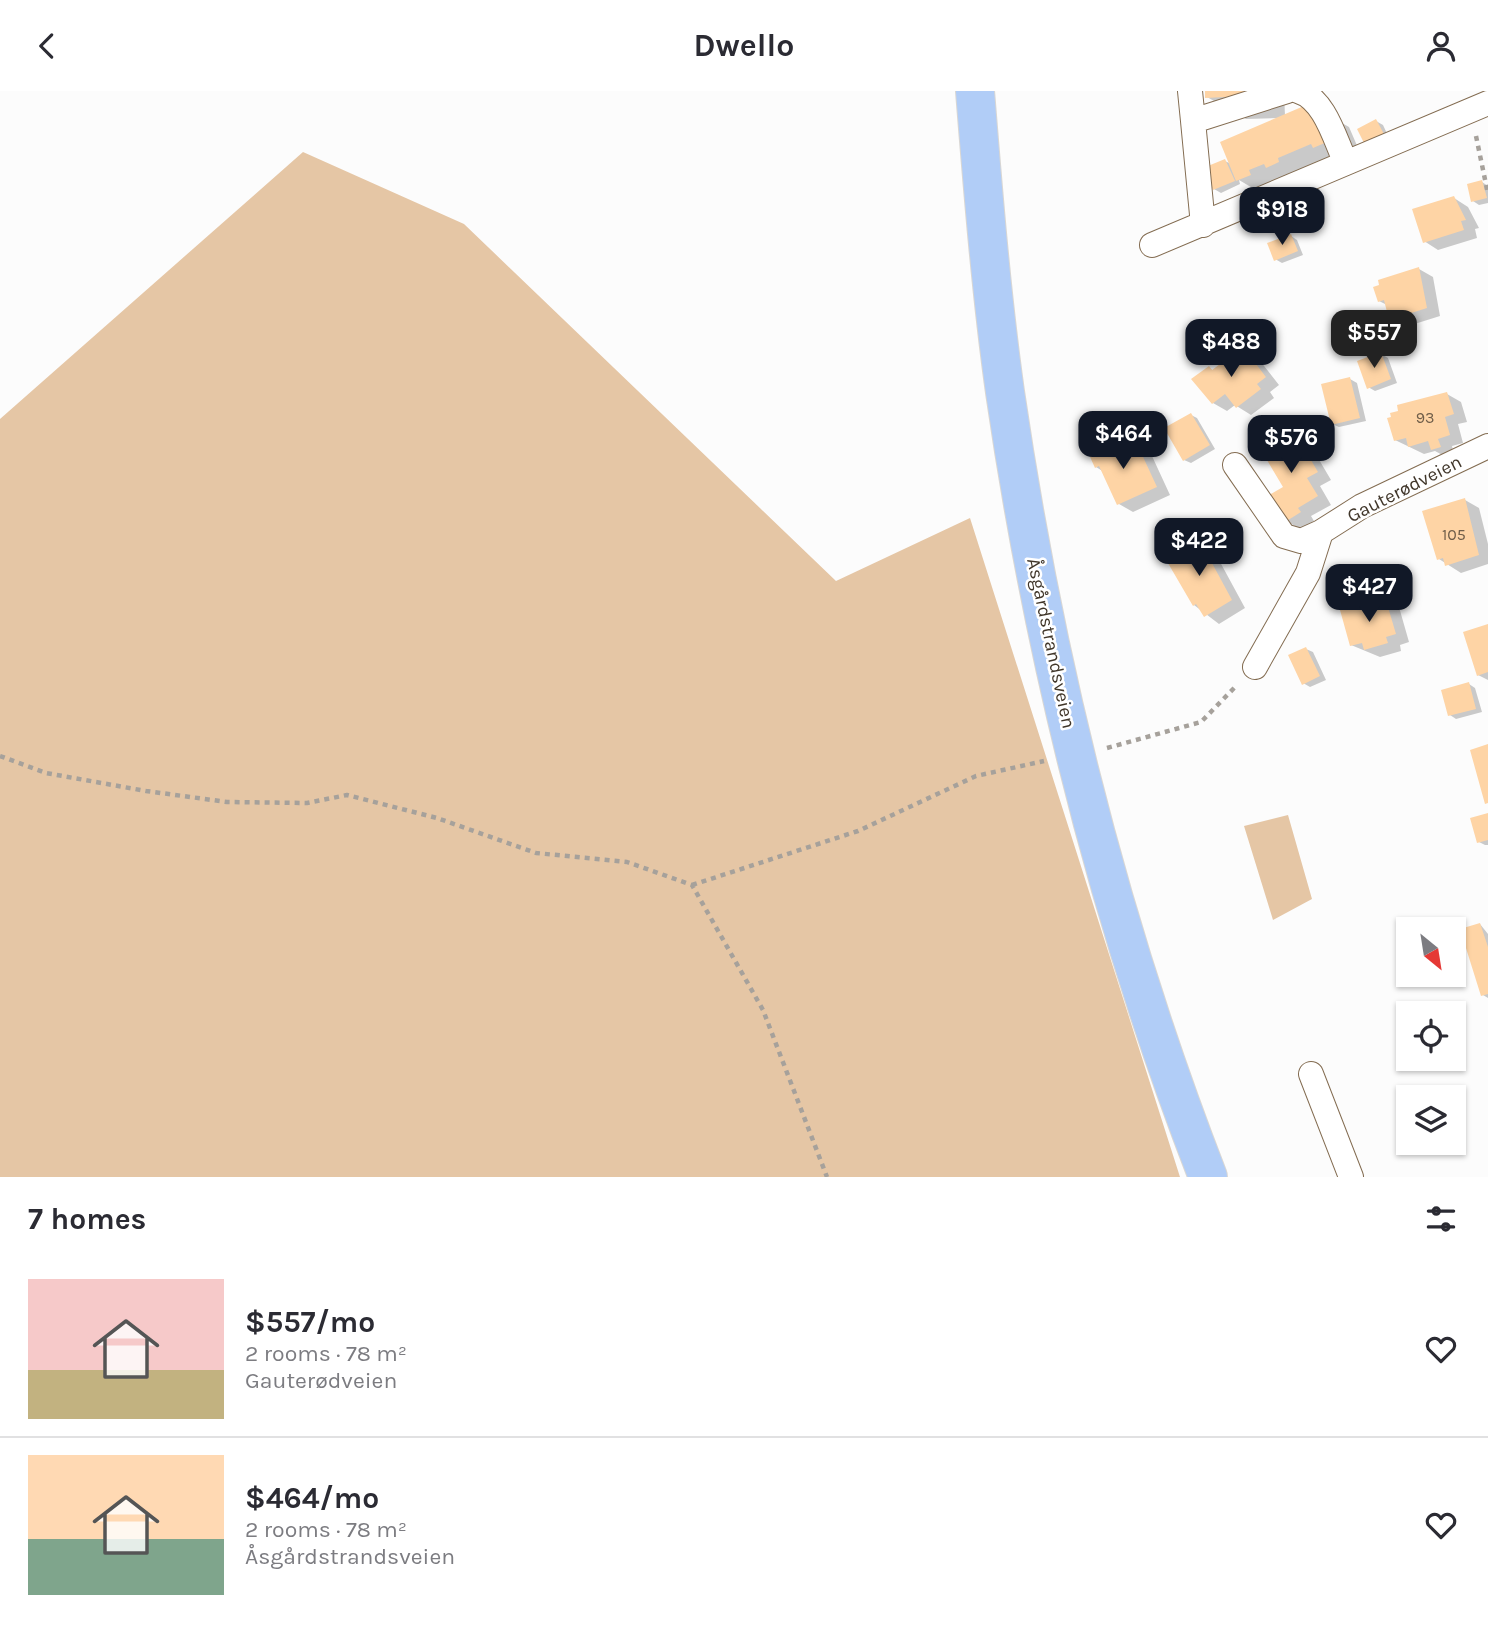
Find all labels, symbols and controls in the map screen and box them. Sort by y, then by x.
icon: back [28,27,66,65]
text: Dwello [694,27,794,64]
icon: person [1422,27,1460,65]
pin: $918 [1241,187,1323,247]
text: $918 [1256,196,1308,223]
pin: $557 [1333,310,1415,370]
text: $557 [1347,319,1401,346]
pin: $488 [1190,320,1272,379]
text: $488 [1201,328,1261,355]
house number: 93 [1416,408,1434,427]
pin: $464 [1082,411,1164,471]
pin: $576 [1250,415,1332,475]
text: $464 [1094,420,1152,447]
text: $576 [1264,424,1318,451]
street label: Gauterødveien [1343,451,1465,527]
pin: $422 [1158,519,1240,578]
house number: 105 [1442,525,1466,544]
text: $422 [1170,527,1228,554]
street label: Åsgårdstrandsveien [1022,556,1080,730]
pin: $427 [1328,565,1410,624]
text: $427 [1342,573,1396,600]
north arrow [1396,917,1466,987]
map controls [1396,917,1466,1155]
button: locate [1396,1001,1466,1071]
button: layers [1396,1085,1466,1155]
icon: filters [1422,1200,1460,1238]
text: 7 homes [28,1201,146,1237]
text: $557/mo [245,1304,375,1340]
icon: home [84,1307,168,1391]
icon: heart [1422,1330,1460,1368]
text: 2 rooms · 78 m² [245,1340,407,1367]
text: Gauterødveien [245,1367,397,1394]
text: $464/mo [245,1480,379,1516]
icon: home [84,1483,168,1567]
icon: heart [1422,1506,1460,1544]
text: 2 rooms · 78 m² [245,1516,407,1543]
text: Åsgårdstrandsveien [245,1543,455,1570]

